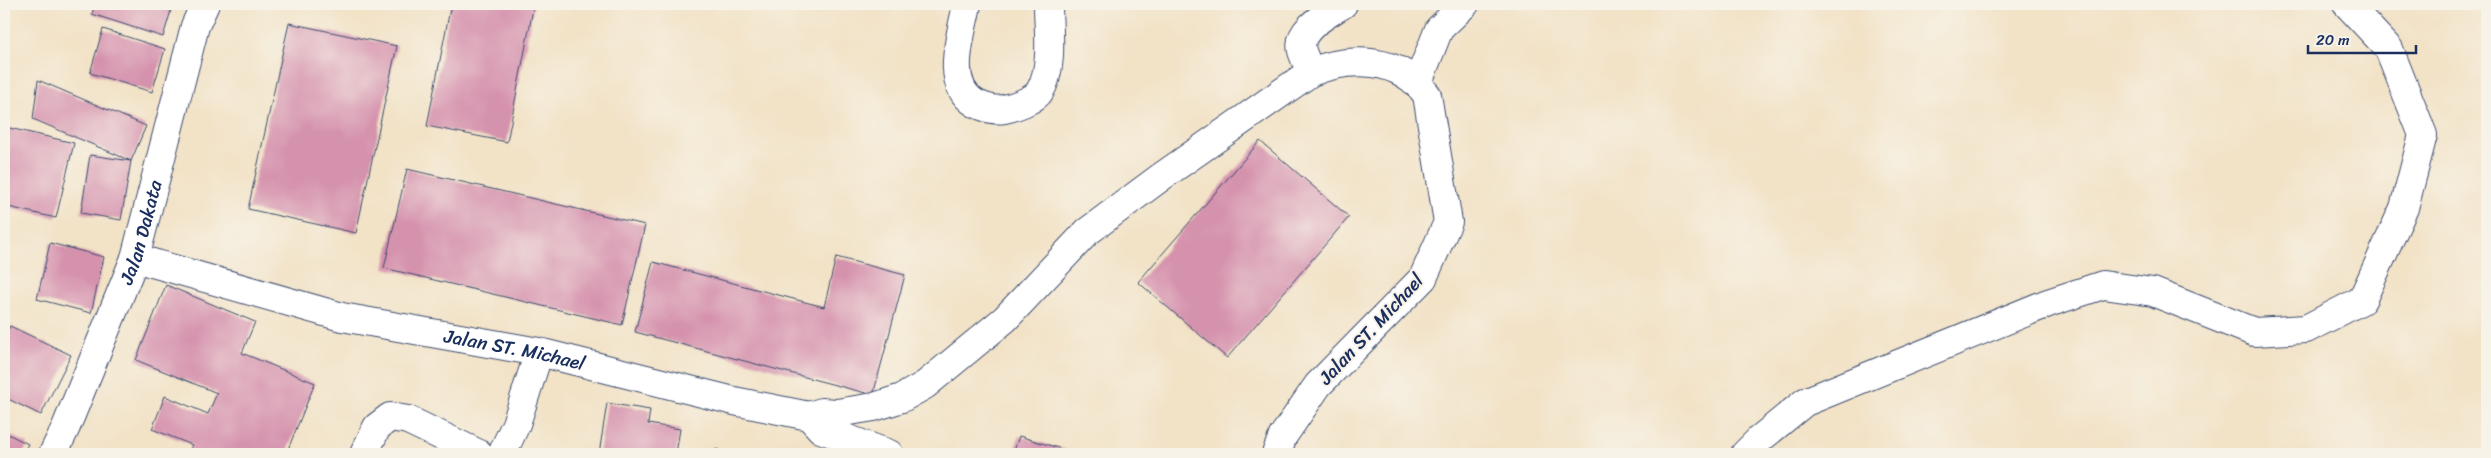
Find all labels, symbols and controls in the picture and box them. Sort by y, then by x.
scale bar [2308,22,2416,54]
text: 20 m [2316,27,2350,53]
street label: Jalan Dakata [109,176,171,290]
street label: Jalan ST. Michael [1309,265,1432,393]
street label: Jalan ST. Michael [441,319,589,380]

